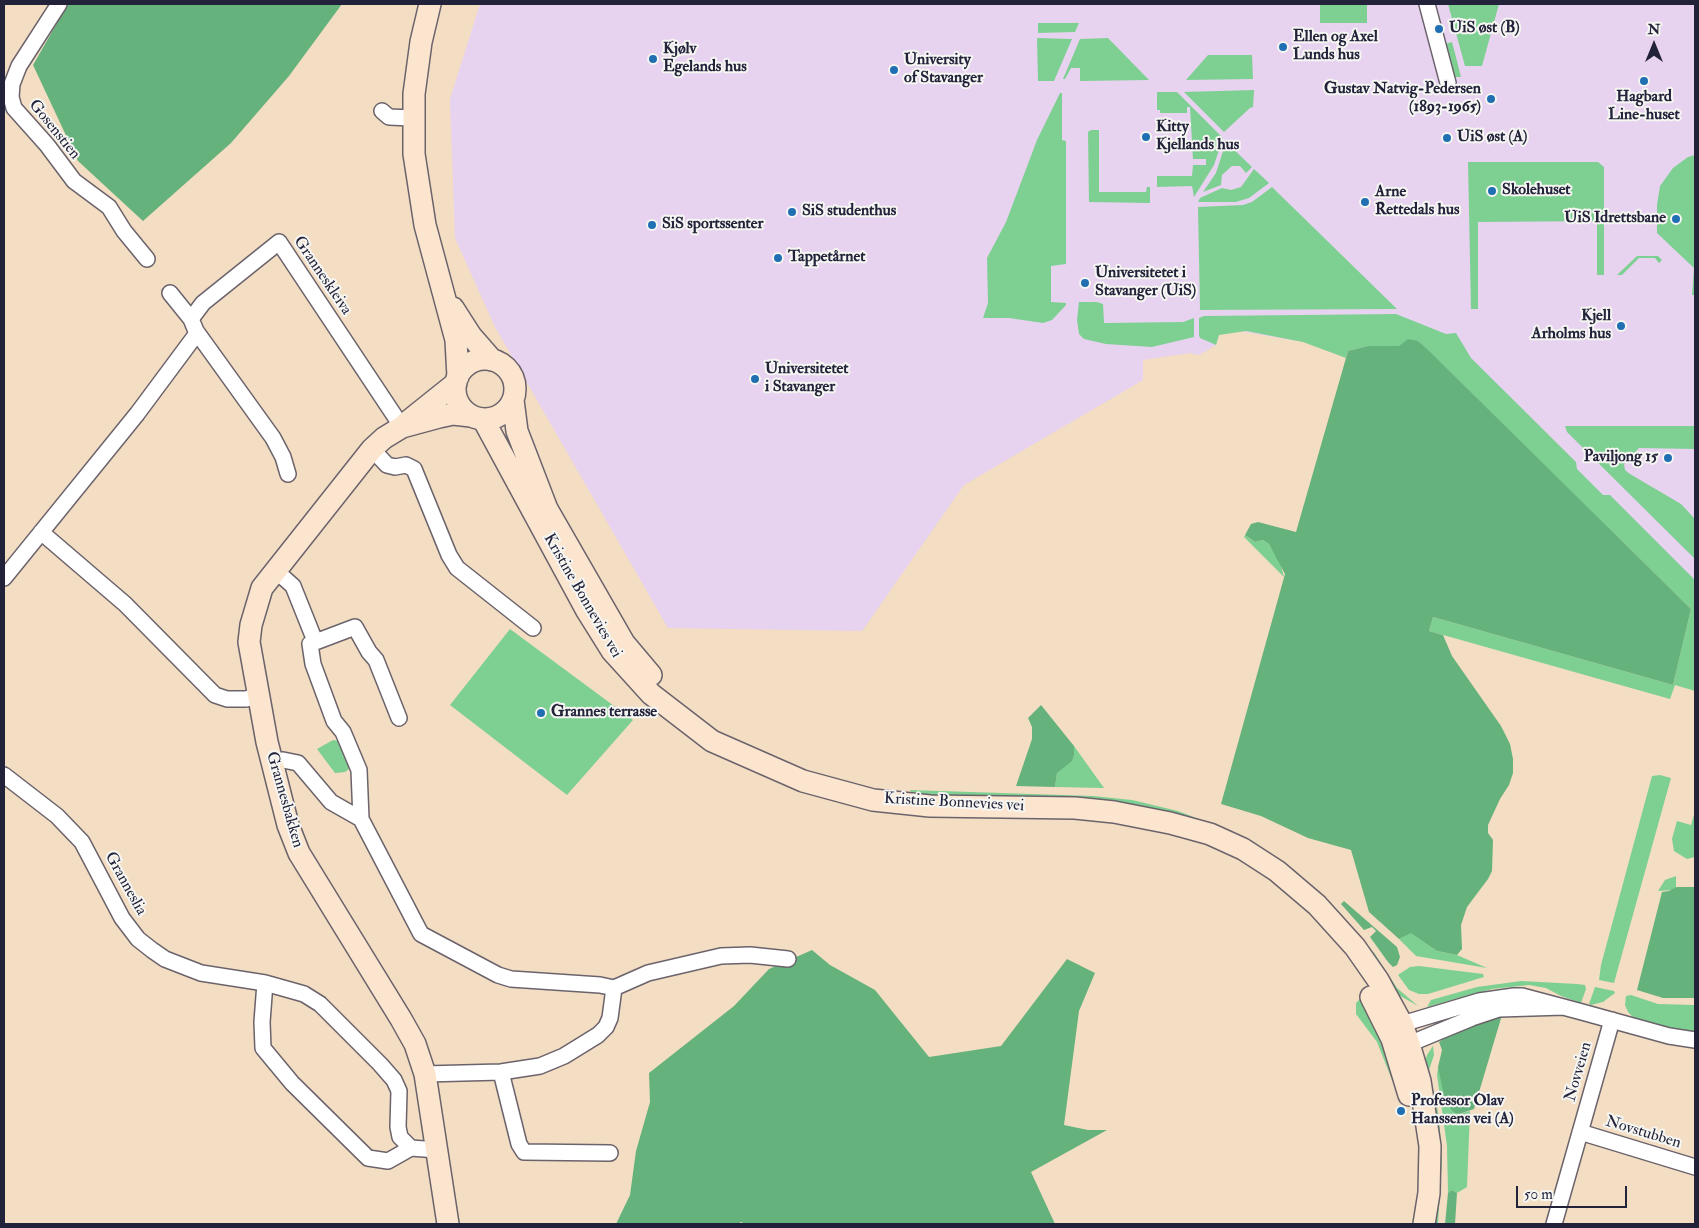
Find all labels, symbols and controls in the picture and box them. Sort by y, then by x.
place label: UiS øst (B) [1449,19,1520,39]
north arrow [1629,20,1679,70]
text: N [1648,21,1660,38]
marker: UiS øst (B) [1433,23,1445,35]
place label: Ellen og Axel Lunds hus [1293,28,1378,66]
place label: Kjølv Egelands hus [663,40,747,78]
marker: Ellen og Axel Lunds hus [1277,41,1289,53]
place label: University of Stavanger [904,51,983,89]
marker: Kjølv Egelands hus [647,53,659,65]
marker: University of Stavanger [888,64,900,76]
marker: Hagbard Line-huset [1638,75,1650,87]
place label: Gustav Natvig-Pedersen (1893-1965) [1324,80,1481,118]
place label: Hagbard Line-huset [1608,88,1680,126]
marker: Gustav Natvig-Pedersen (1893-1965) [1485,93,1497,105]
street label: Gosenstien [24,96,84,164]
place label: Kitty Kjellands hus [1156,118,1239,156]
place label: UiS øst (A) [1457,128,1527,148]
marker: Kitty Kjellands hus [1140,131,1152,143]
marker: UiS øst (A) [1441,132,1453,144]
place label: Skolehuset [1502,181,1571,201]
place label: Arne Rettedals hus [1375,183,1460,221]
marker: Skolehuset [1486,185,1498,197]
marker: Arne Rettedals hus [1359,196,1371,208]
place label: SiS studenthus [802,202,896,222]
marker: SiS studenthus [786,206,798,218]
place label: UiS Idrettsbane [1564,209,1666,229]
marker: UiS Idrettsbane [1670,213,1682,225]
place label: SiS sportssenter [662,215,763,235]
marker: SiS sportssenter [646,219,658,231]
street label: Granneskleiva [289,233,355,319]
place label: Tappetårnet [788,248,865,268]
marker: Tappetårnet [772,252,784,264]
place label: Universitetet i Stavanger (UiS) [1095,264,1196,302]
marker: Universitetet i Stavanger (UiS) [1079,277,1091,289]
place label: Kjell Arholms hus [1532,307,1611,345]
marker: Kjell Arholms hus [1615,320,1627,332]
place label: Universitetet i Stavanger [765,360,848,398]
marker: Universitetet i Stavanger [749,373,761,385]
place label: Paviljong 15 [1584,448,1658,468]
marker: Paviljong 15 [1662,452,1674,464]
street label: Kristine Bonnevies vei [539,530,625,662]
place label: Grannes terrasse [551,703,657,723]
marker: Grannes terrasse [535,707,547,719]
street label: Grannesbakken [261,750,307,850]
street label: Kristine Bonnevies vei [883,790,1025,816]
street label: Granneslia [100,849,150,919]
street label: Novveien [1561,1040,1597,1104]
place label: Professor Olav Hanssens vei (A) [1411,1092,1514,1130]
marker: Professor Olav Hanssens vei (A) [1395,1105,1407,1117]
street label: Novstubben [1603,1112,1683,1154]
scale bar [1519,1176,1630,1208]
text: 50 m [1524,1185,1553,1204]

